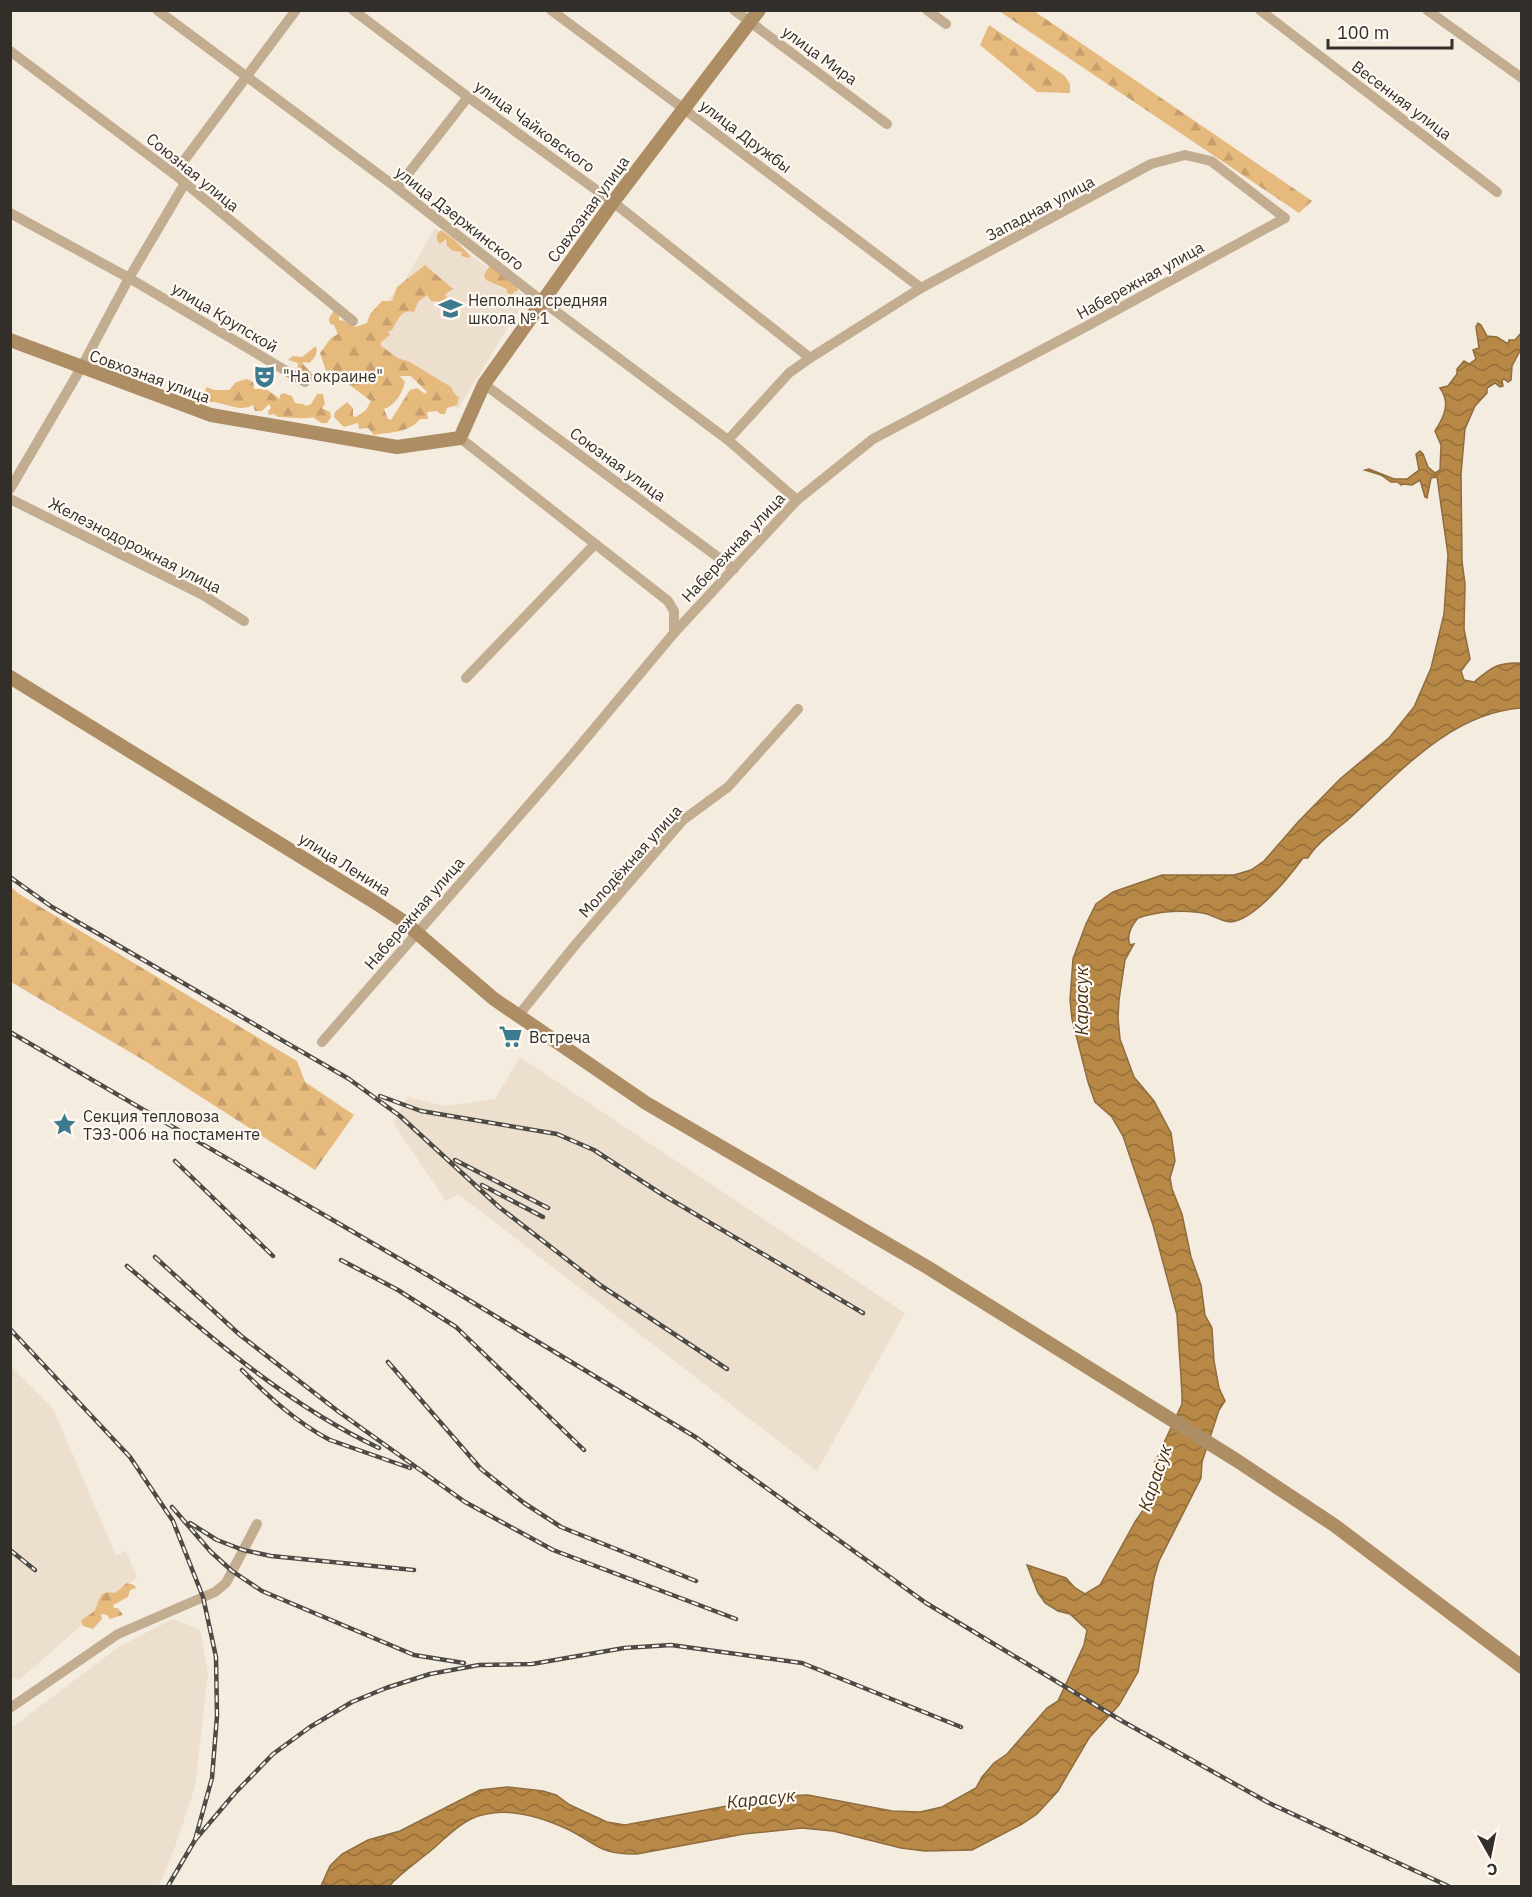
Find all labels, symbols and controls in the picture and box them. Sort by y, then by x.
scale bar [1328,12,1452,50]
street label: улица Мира [778,21,862,89]
text: 100 m [1337,21,1389,44]
street label: Весенняя улица [1348,56,1456,144]
street label: улица Чайковского [471,76,599,176]
street label: улица Дружбы [696,95,796,177]
street label: Союзная улица [142,128,244,216]
street label: Совхозная улица [543,151,634,266]
street label: улица Дзержинского [392,162,528,275]
street label: Западная улица [982,171,1098,245]
street label: Набережная улица [1073,236,1208,323]
street label: улица Крупской [168,278,282,356]
place label: Неполная средняя школа № 1 [468,290,608,328]
school or university icon: Неполная средняя школа № 1 [437,296,463,322]
street label: Совхозная улица [87,345,213,407]
theatre icon: "На окраине" [252,363,278,389]
place label: "На окраине" [283,366,383,386]
street label: Союзная улица [566,422,670,506]
street label: Набережная улица [677,488,789,606]
street label: Железнодорожная улица [45,493,225,598]
street label: Молодёжная улица [574,800,686,922]
street label: улица Ленина [295,828,395,900]
street label: Набережная улица [360,852,469,973]
water label: Карасук [1070,966,1093,1036]
supermarket icon: Встреча [498,1024,524,1050]
place label: Встреча [529,1027,591,1047]
place label: Секция тепловоза ТЭ3-006 на постаменте [83,1106,260,1144]
place icon: Секция тепловоза ТЭ3-006 на постаменте [52,1112,78,1138]
water label: Карасук [1132,1441,1177,1514]
water label: Карасук [725,1783,797,1814]
north arrow [1460,1825,1520,1885]
text: С [1486,1859,1499,1881]

